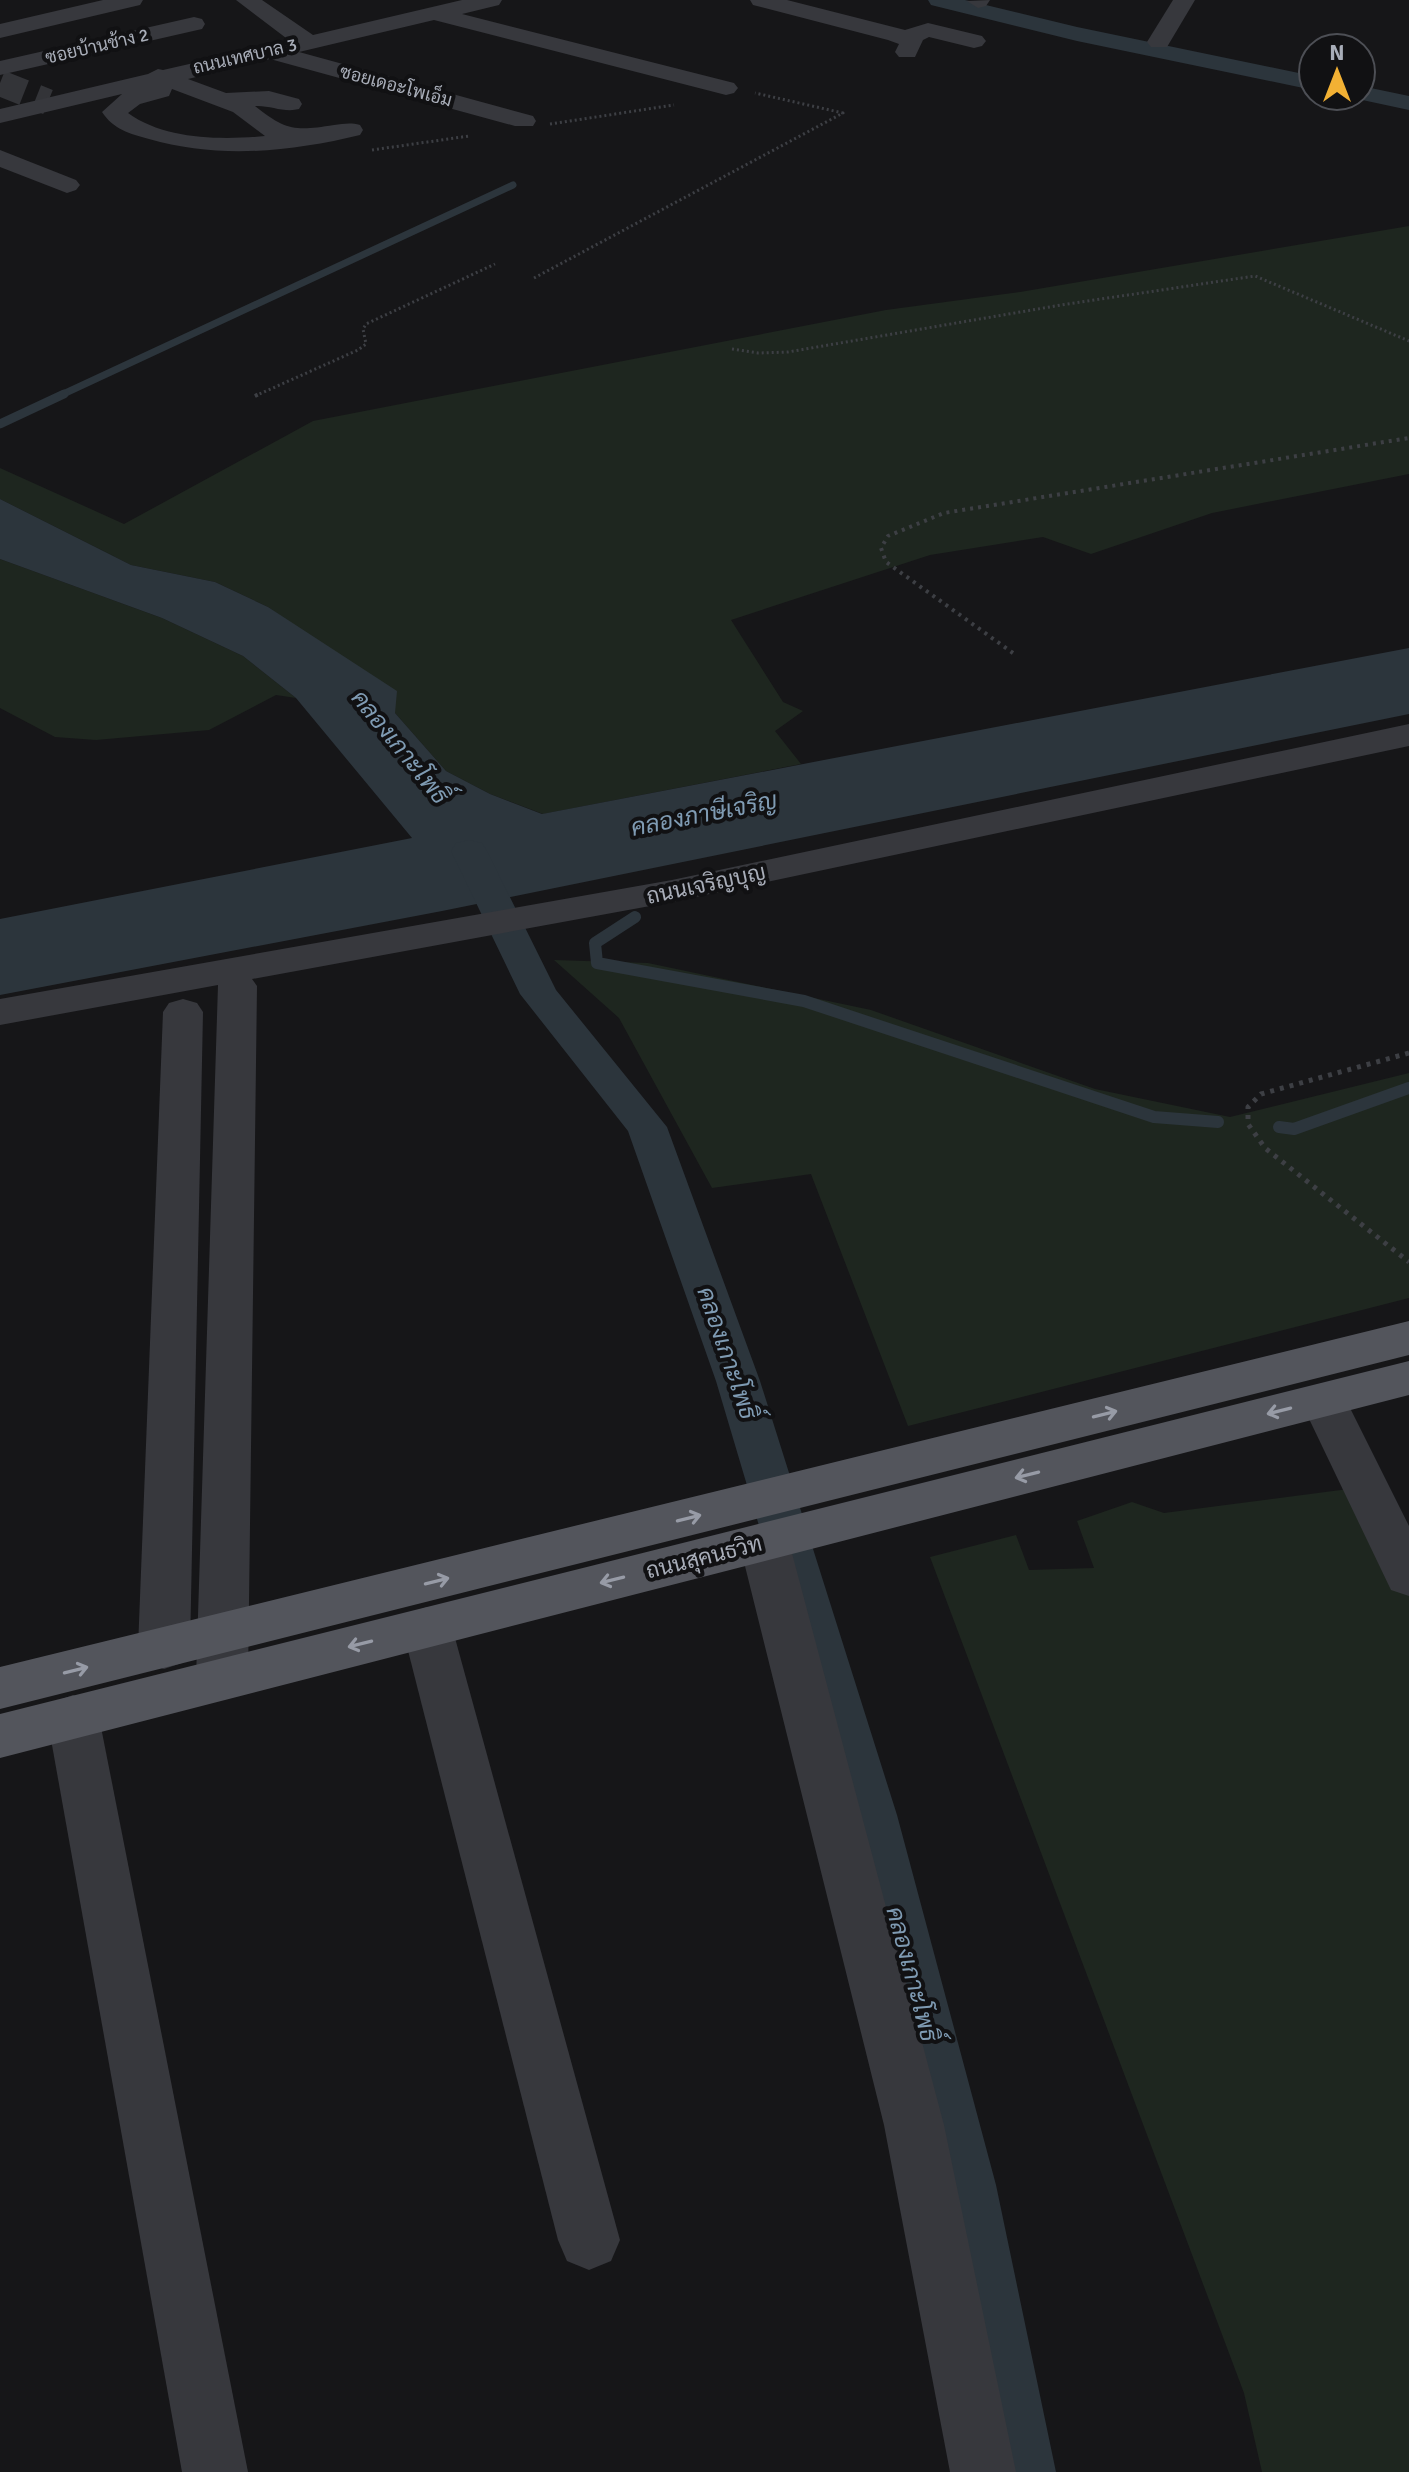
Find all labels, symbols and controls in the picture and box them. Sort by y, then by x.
street label: ซอยบ้านช้าง 2 [43,22,151,69]
north arrow [1297,32,1377,112]
street label: ถนนเทศบาล 3 [191,33,299,79]
text: N [1329,39,1345,66]
street label: ซอยเดอะโพเอ็ม [337,58,455,112]
water label: คลองเกาะโพธิ์ [345,679,464,814]
water label: คลองภาษีเจริญ [628,785,780,843]
street label: ถนนเจริญบุญ [644,858,769,912]
water label: คลองเกาะโพธิ์ [690,1280,772,1428]
one-way arrow [1267,1405,1293,1420]
one-way arrow [1091,1406,1117,1421]
one-way arrow [1015,1468,1041,1483]
one-way arrow [676,1509,702,1524]
street label: ถนนสุคนธวิท [643,1530,765,1586]
one-way arrow [424,1572,449,1587]
one-way arrow [600,1574,626,1589]
one-way arrow [348,1638,374,1653]
one-way arrow [62,1661,88,1676]
water label: คลองเกาะโพธิ์ [880,1901,952,2049]

